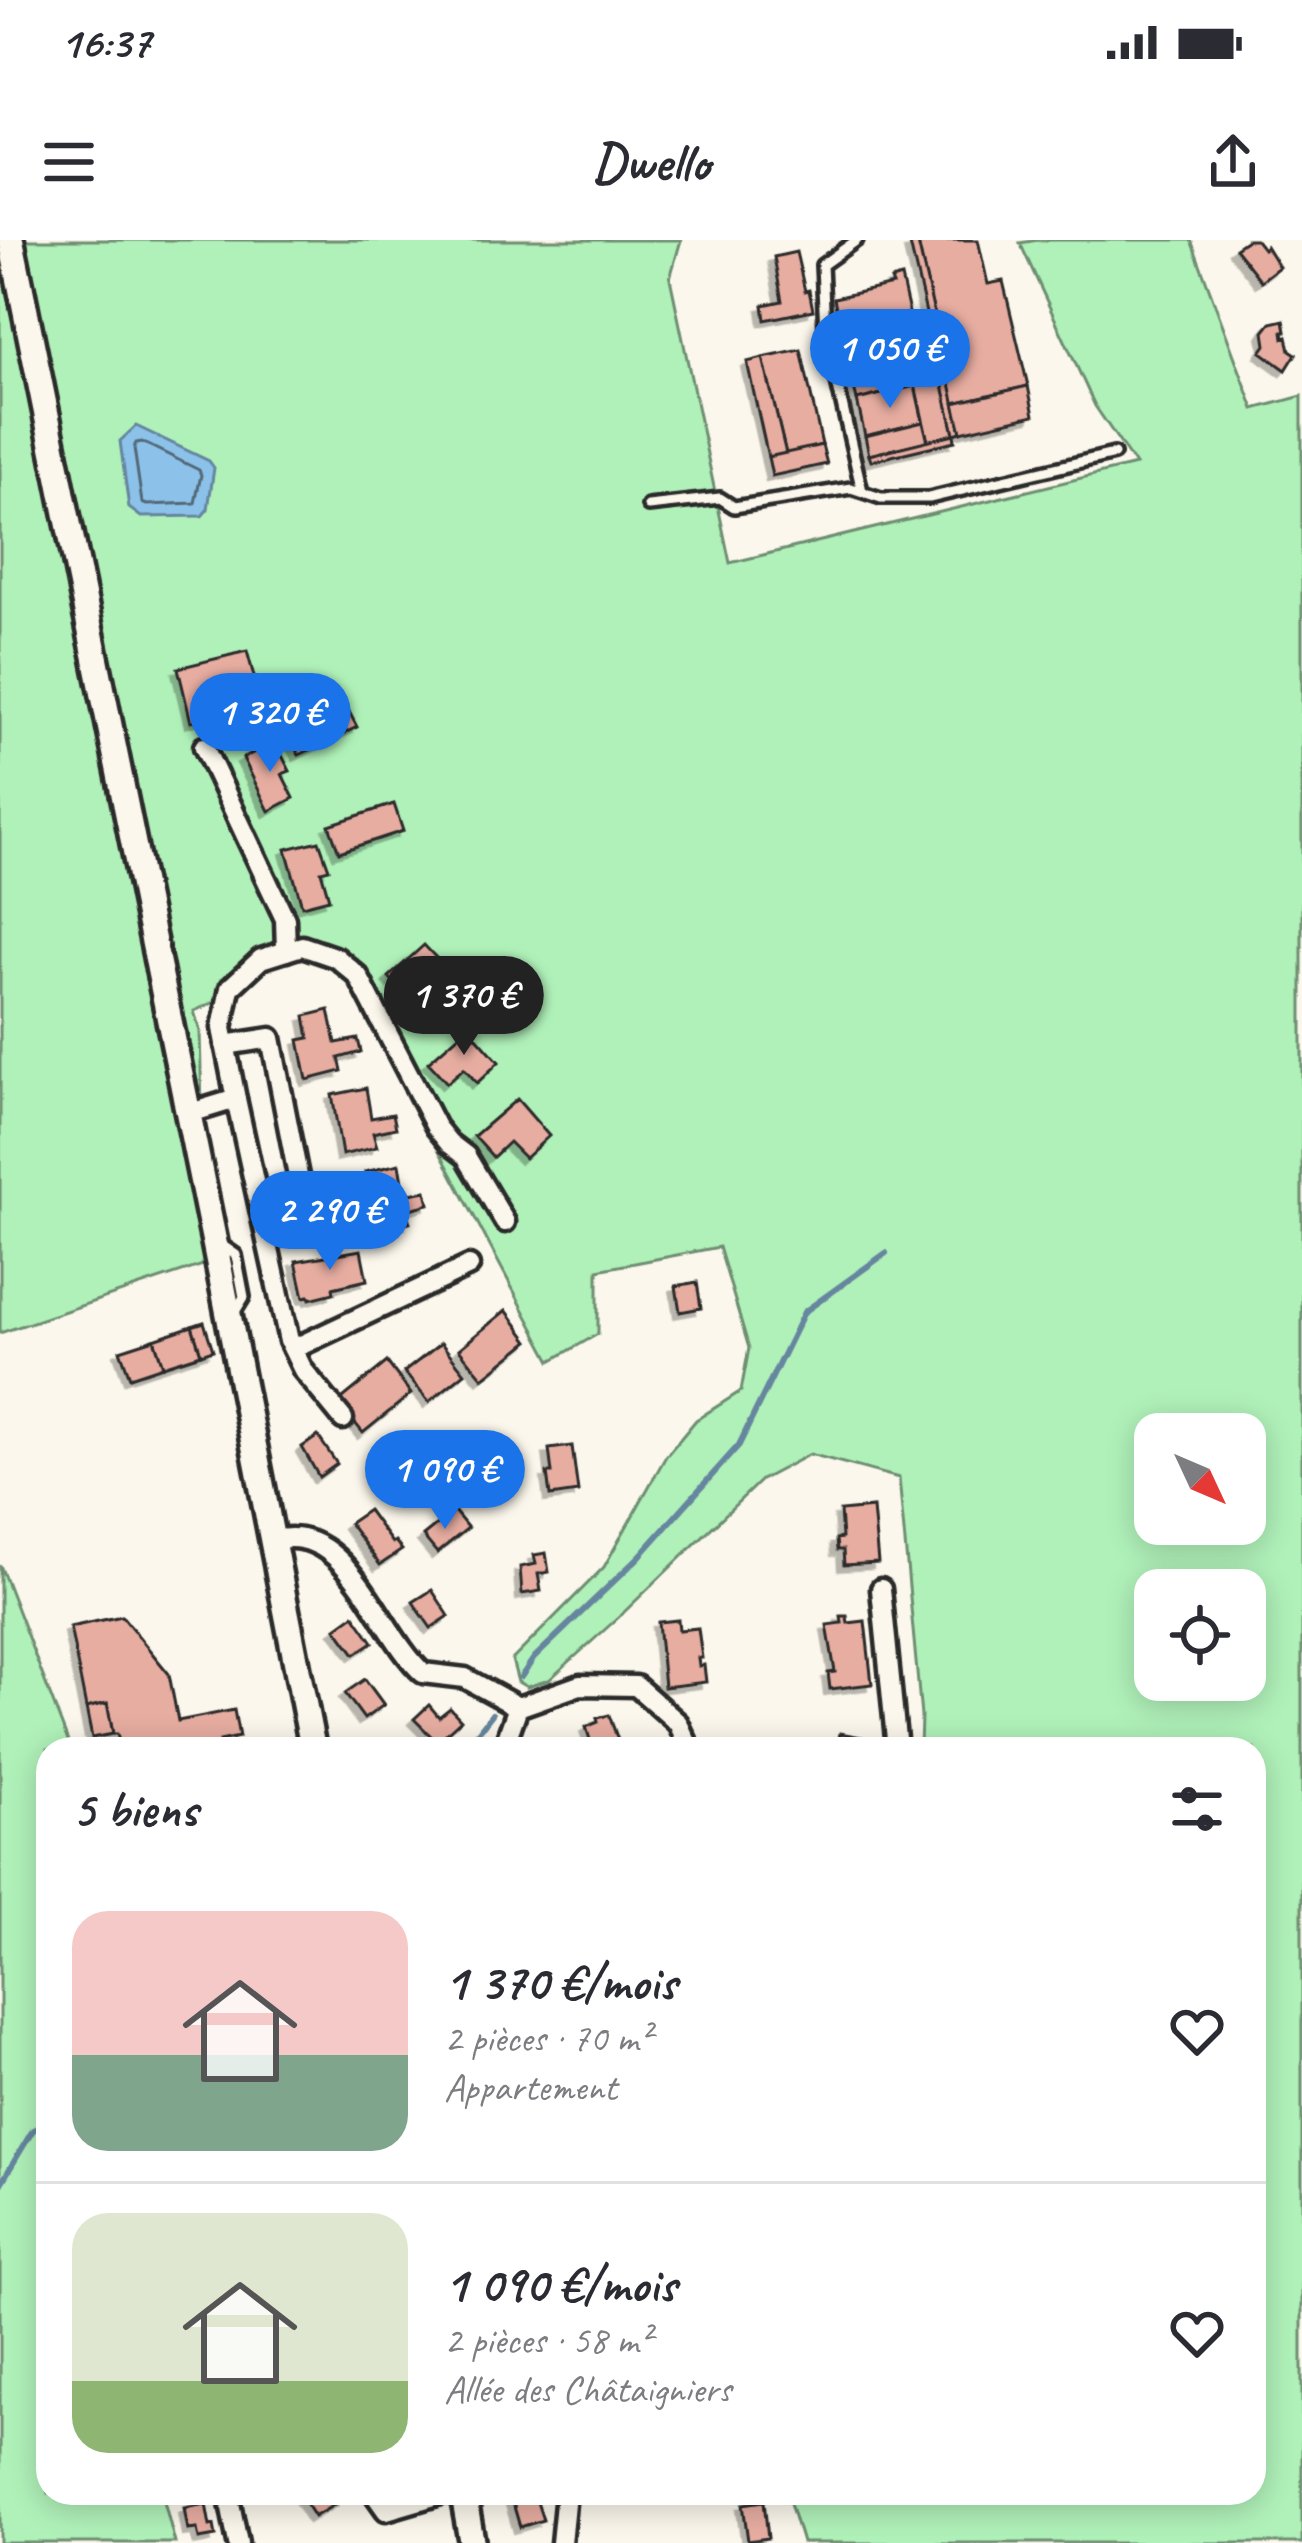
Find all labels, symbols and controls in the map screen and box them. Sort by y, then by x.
text: 16:37 [60,14,151,71]
text: Dwello [592,128,710,196]
icon: menu [36,129,102,195]
icon: share [1200,129,1266,195]
pin: 1 050 € [779,309,1001,411]
text: 1 050 € [837,323,943,372]
pin: 1 320 € [159,673,381,775]
text: 1 320 € [217,687,323,736]
pin: 1 370 € [353,956,575,1058]
text: 1 370 € [411,970,517,1019]
pin: 2 290 € [219,1171,441,1273]
text: 2 290 € [277,1185,383,1234]
north arrow [1134,1413,1266,1545]
map controls [1134,1413,1266,1701]
pin: 1 090 € [334,1430,556,1532]
text: 1 090 € [392,1444,498,1493]
button: locate [1134,1569,1266,1701]
icon: filters [1164,1776,1230,1842]
text: 5 biens [72,1777,197,1841]
text: 1 370 €/mois [444,1950,676,2014]
icon: home [168,1959,312,2103]
icon: heart [1164,1998,1230,2064]
text: 2 pièces · 70 m² [444,2014,651,2063]
text: Appartement [444,2063,617,2112]
text: 1 090 €/mois [444,2252,676,2316]
icon: home [168,2261,312,2405]
icon: heart [1164,2300,1230,2366]
text: 2 pièces · 58 m² [444,2316,651,2365]
text: Allée des Châtaigniers [444,2365,731,2414]

